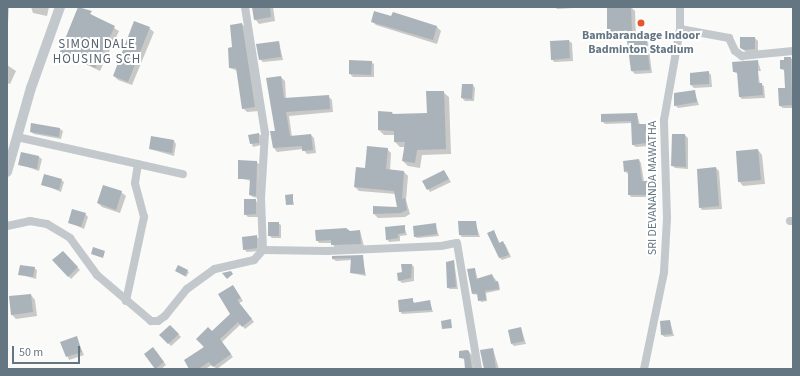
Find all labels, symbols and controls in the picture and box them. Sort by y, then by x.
marker: Bambarandage Indoor Badminton Stadium [636,18,646,28]
place label: Bambarandage Indoor Badminton Stadium [582,29,700,57]
district label: SIMON DALE HOUSING SCH [53,37,141,68]
street label: SRI DEVANANDA MAWATHA [646,121,660,255]
scale bar [14,338,82,364]
text: 50 m [19,344,43,361]

